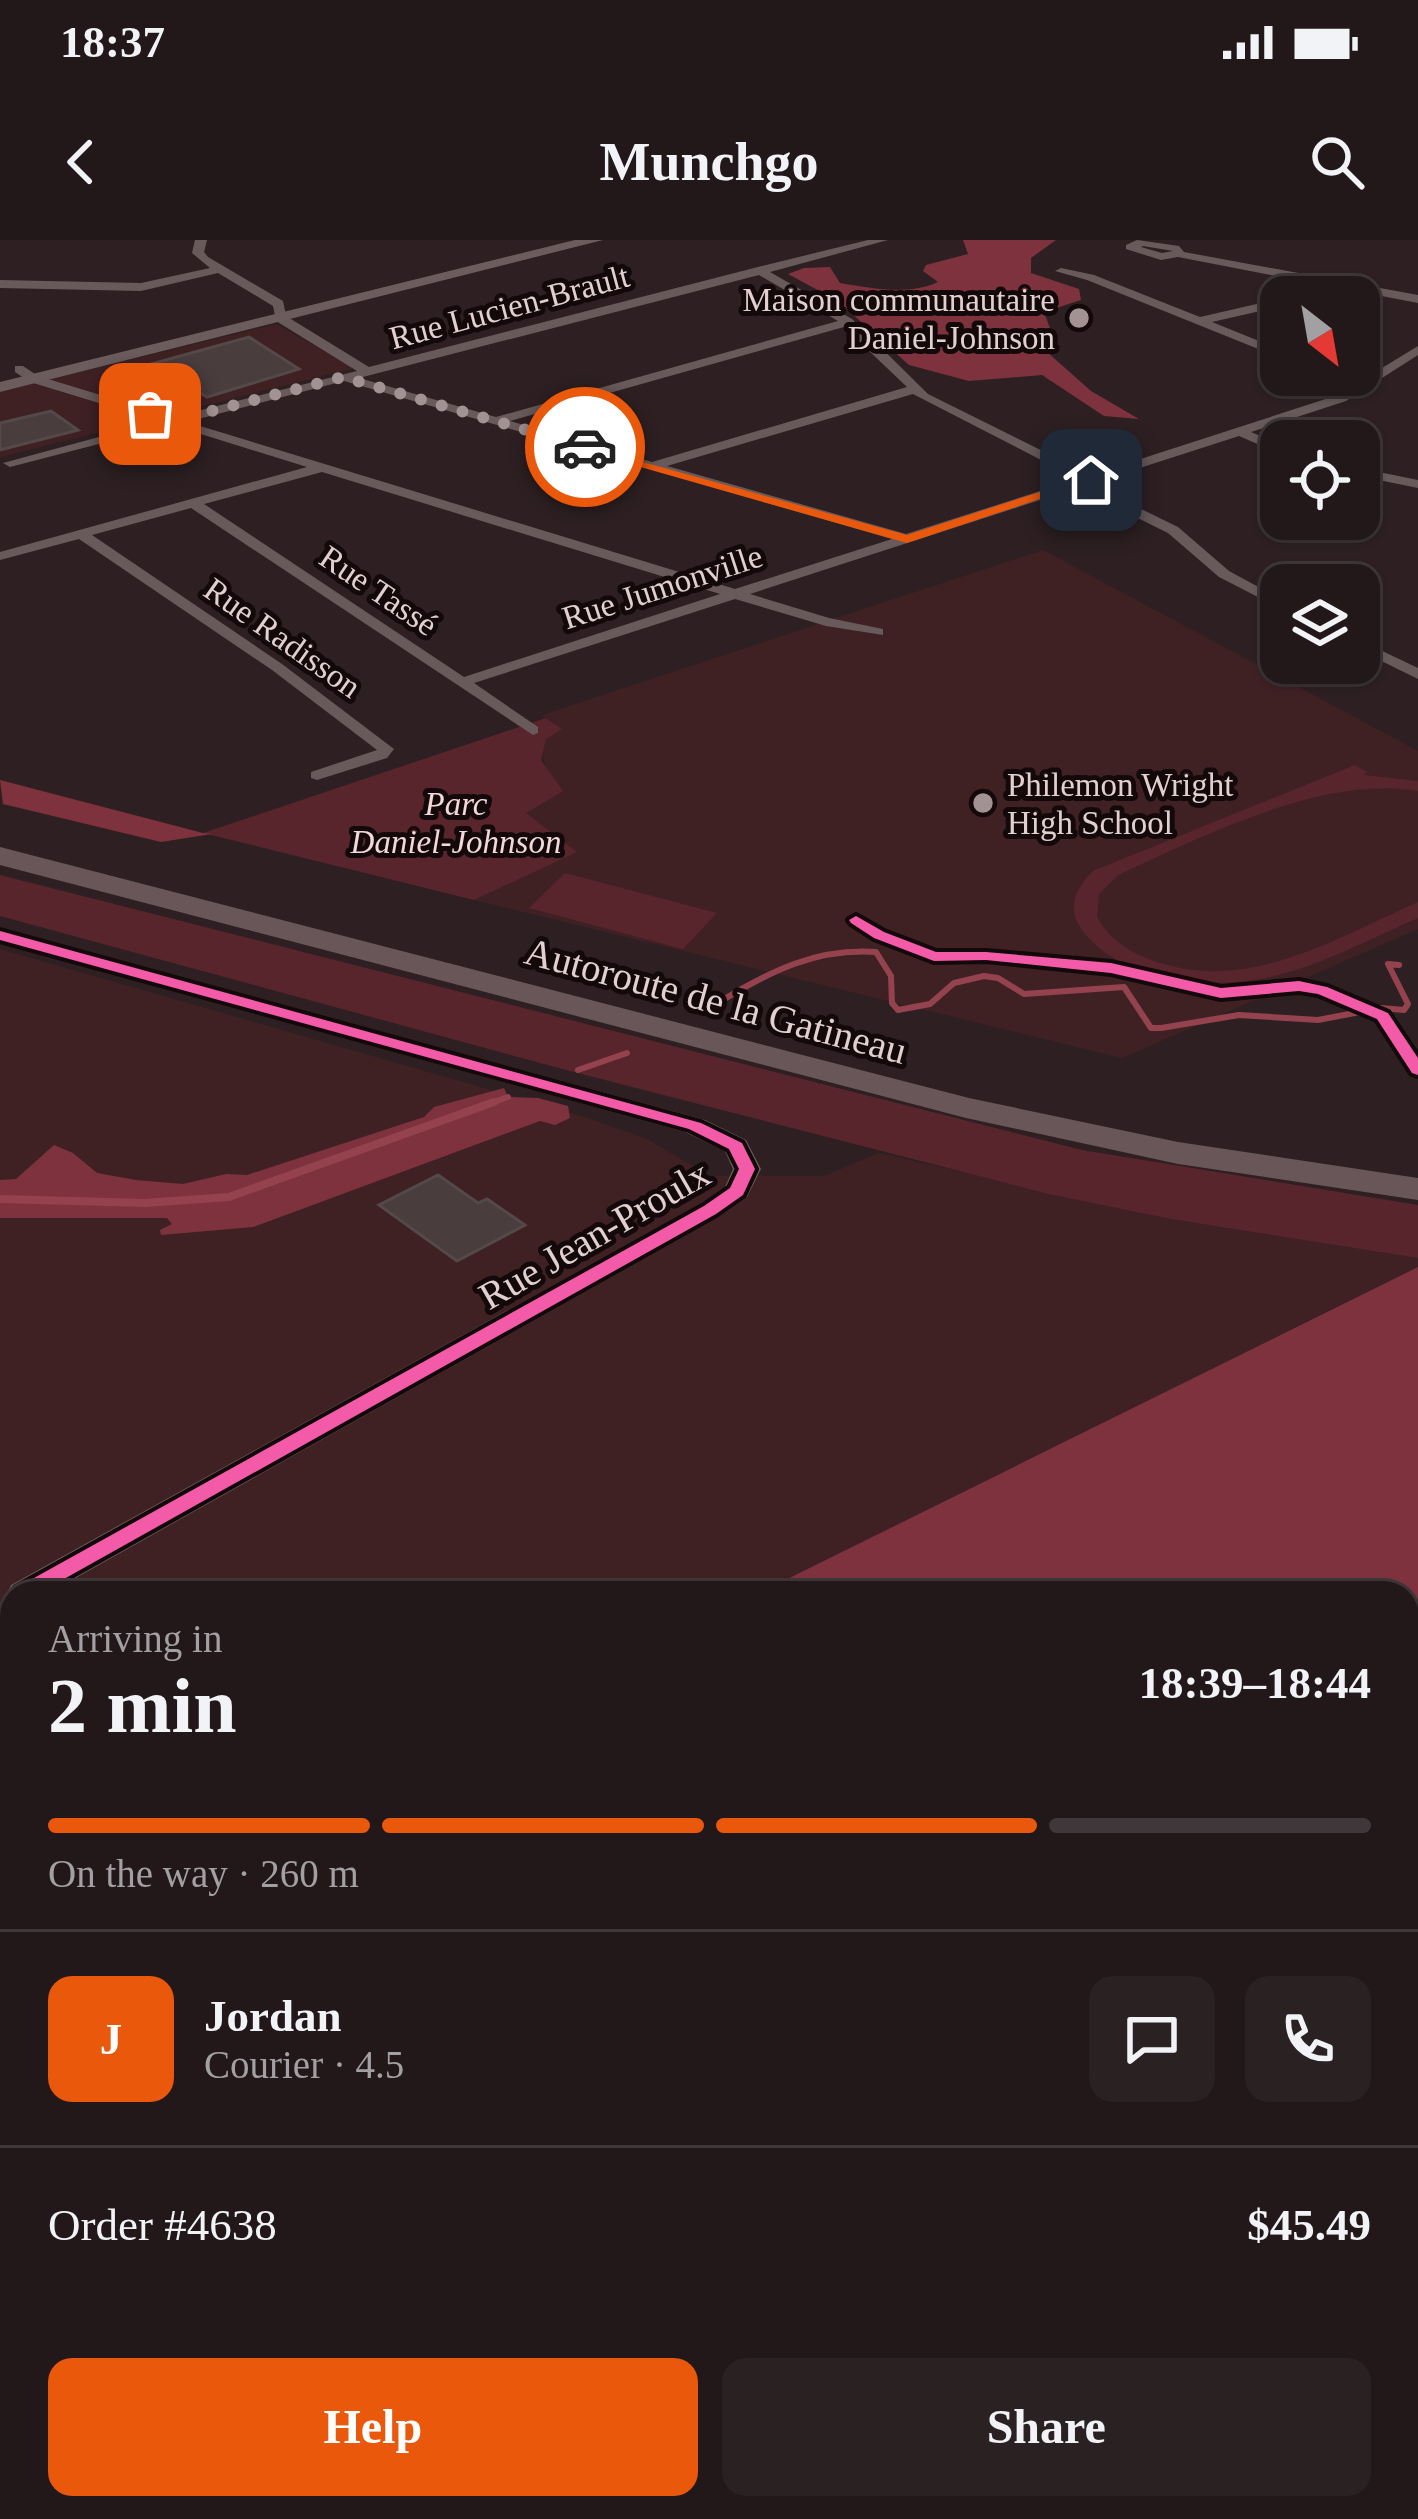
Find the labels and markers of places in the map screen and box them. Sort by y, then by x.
place label: Maison communautaire Daniel-Johnson [742,282,1055,356]
marker: Maison communautaire Daniel-Johnson [1066,305,1092,331]
pin [99,363,201,465]
pin [1040,429,1142,531]
place label: Philemon Wright High School [1007,767,1233,841]
marker: Philemon Wright High School [970,790,996,816]

